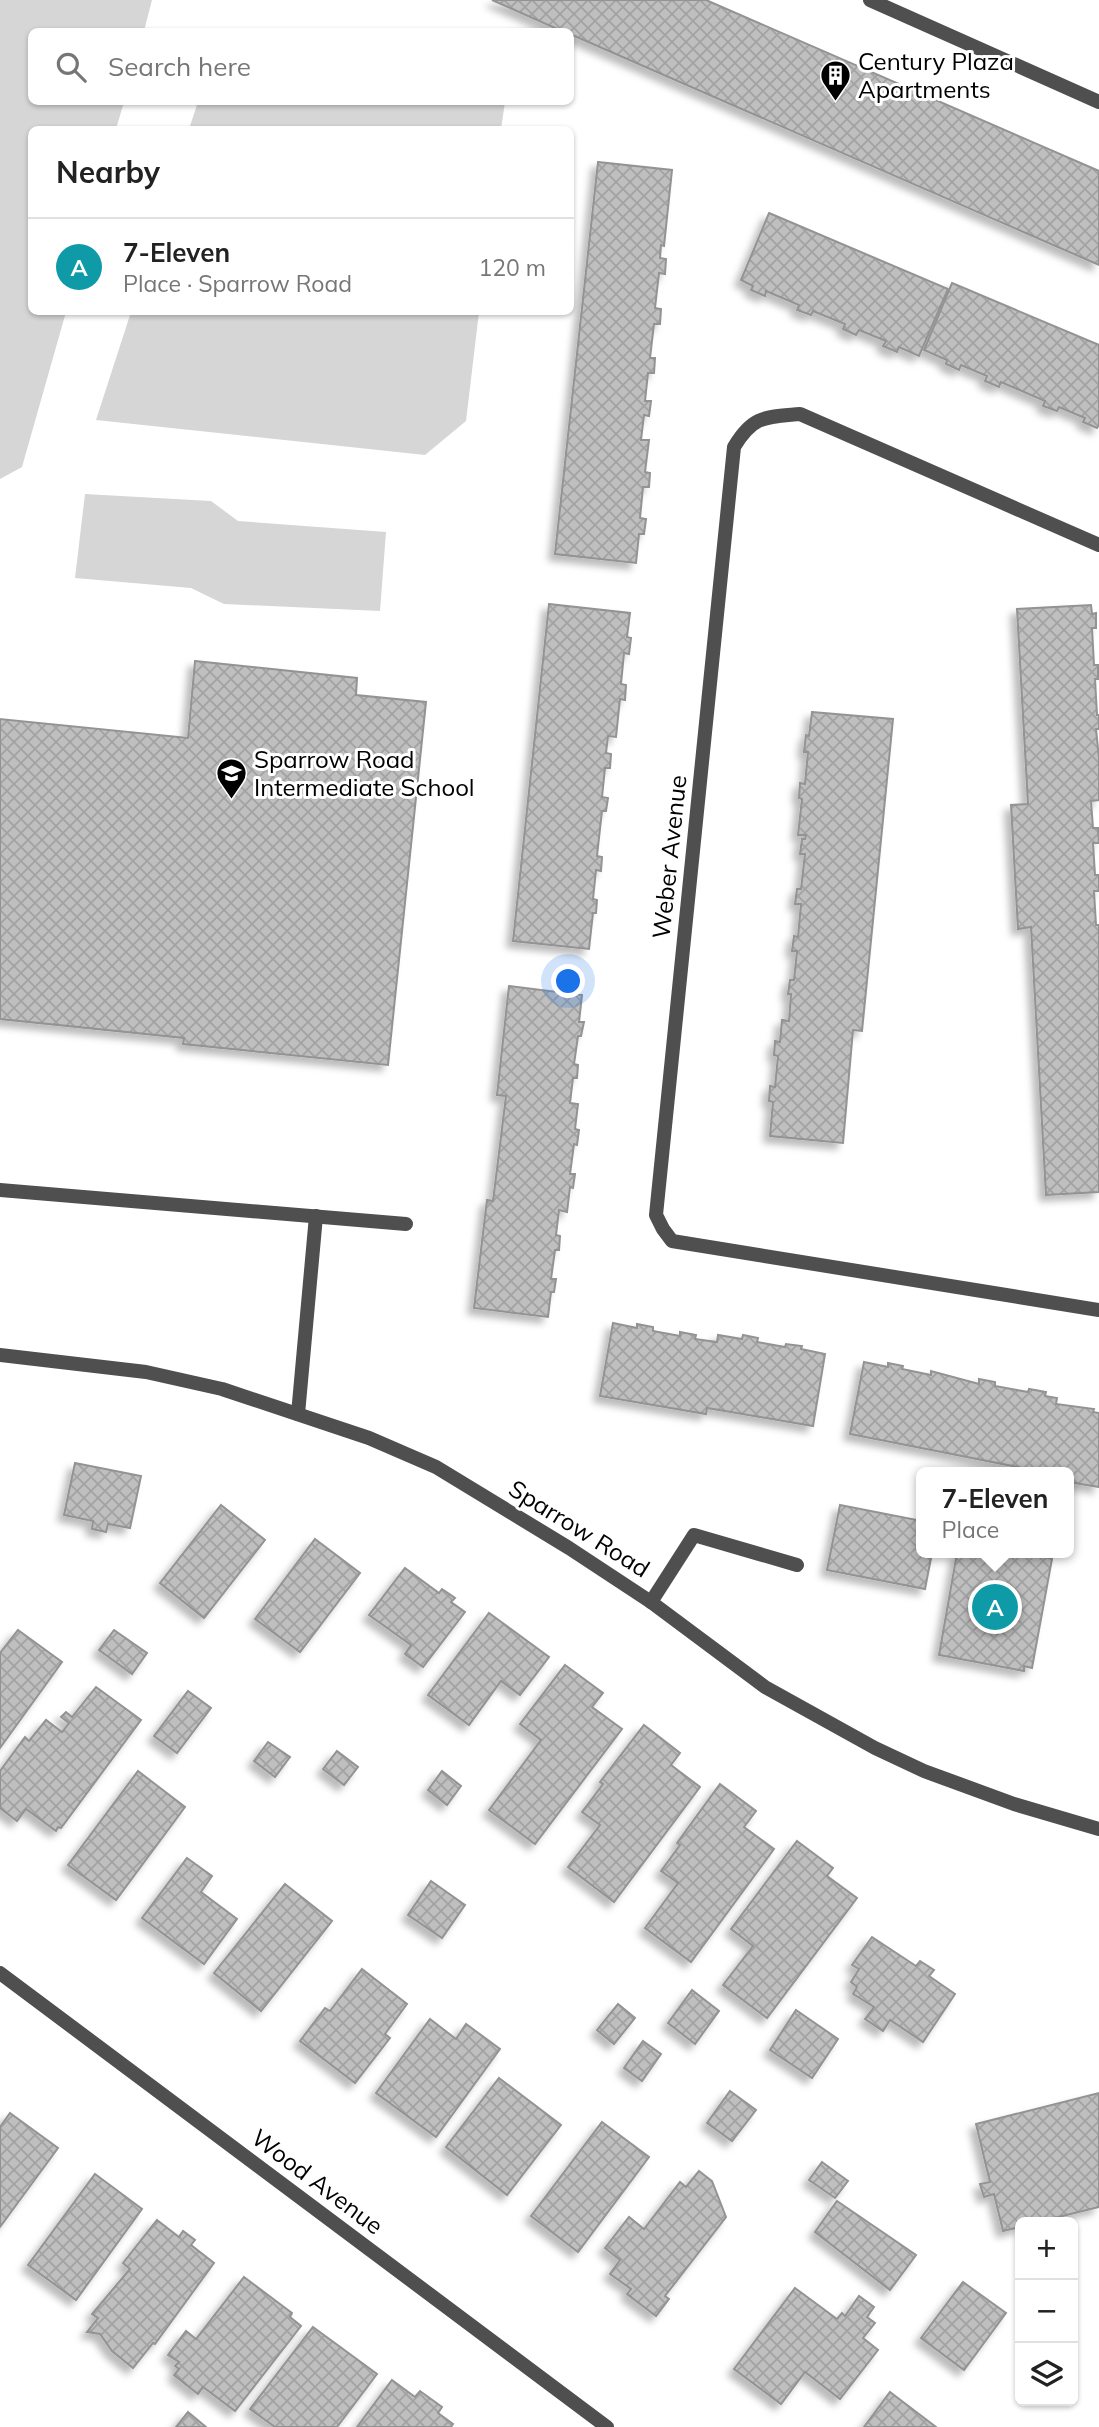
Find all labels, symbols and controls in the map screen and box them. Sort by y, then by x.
search box [28,28,574,105]
place label: Century Plaza Apartments [858,46,1014,104]
icon: search [52,48,90,86]
text: Search here [108,50,251,83]
building icon: Century Plaza Apartments [818,59,852,103]
text: Nearby [56,153,160,191]
text: 7-Eleven [123,236,230,269]
text: A [70,253,88,282]
text: 120 m [478,253,546,282]
text: Place · Sparrow Road [123,269,352,298]
place label: Sparrow Road Intermediate School [254,744,475,802]
school or university icon: Sparrow Road Intermediate School [214,757,248,801]
street label: Weber Avenue [645,774,693,940]
your location [551,964,585,998]
popup [916,1467,1074,1558]
street label: Sparrow Road [504,1473,656,1583]
text: 7-Eleven [941,1482,1049,1515]
text: Place [941,1515,999,1544]
pin: A [972,1581,1018,1633]
street label: Wood Avenue [246,2122,389,2240]
map controls [1015,2217,1078,2406]
button: + [1015,2217,1078,2280]
button: − [1015,2280,1078,2343]
button: layers [1015,2343,1078,2406]

